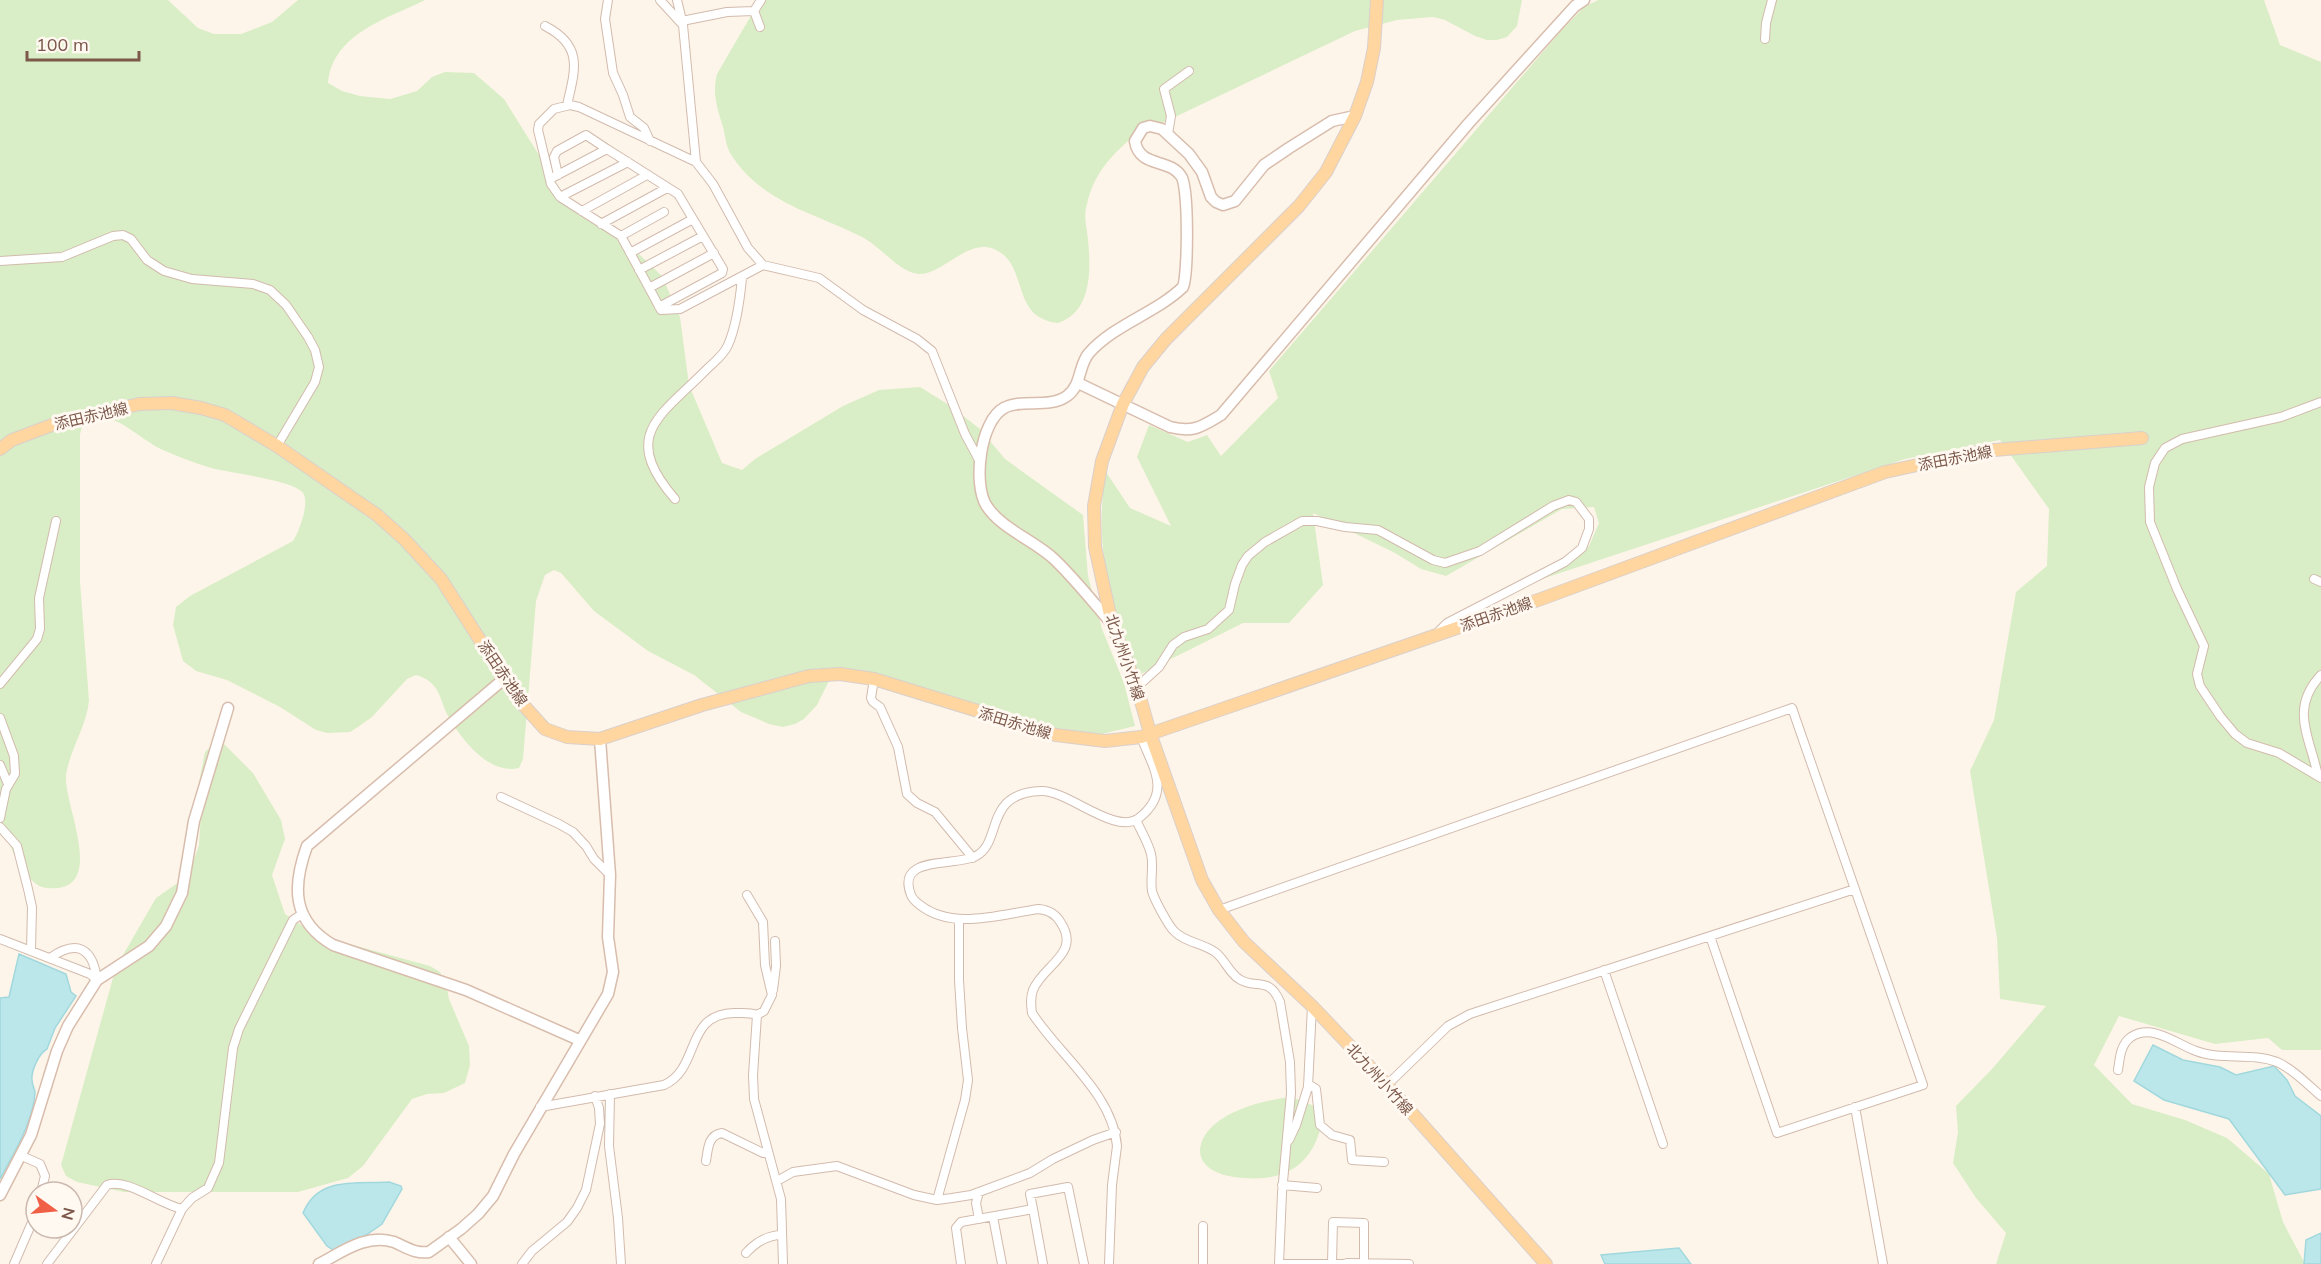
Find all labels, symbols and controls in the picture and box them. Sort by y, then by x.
scale bar [27,24,140,62]
text: 100 m [36,33,89,56]
street label: 添田赤池線 [52,398,130,434]
street label: 添田赤池線 [1916,442,1994,474]
street label: 添田赤池線 [1457,593,1535,635]
street label: 北九州小竹線 [1101,611,1149,703]
street label: 添田赤池線 [474,637,532,709]
street label: 添田赤池線 [976,703,1054,743]
street label: 北九州小竹線 [1343,1039,1417,1119]
north arrow [24,1180,84,1240]
text: N [57,1205,80,1222]

